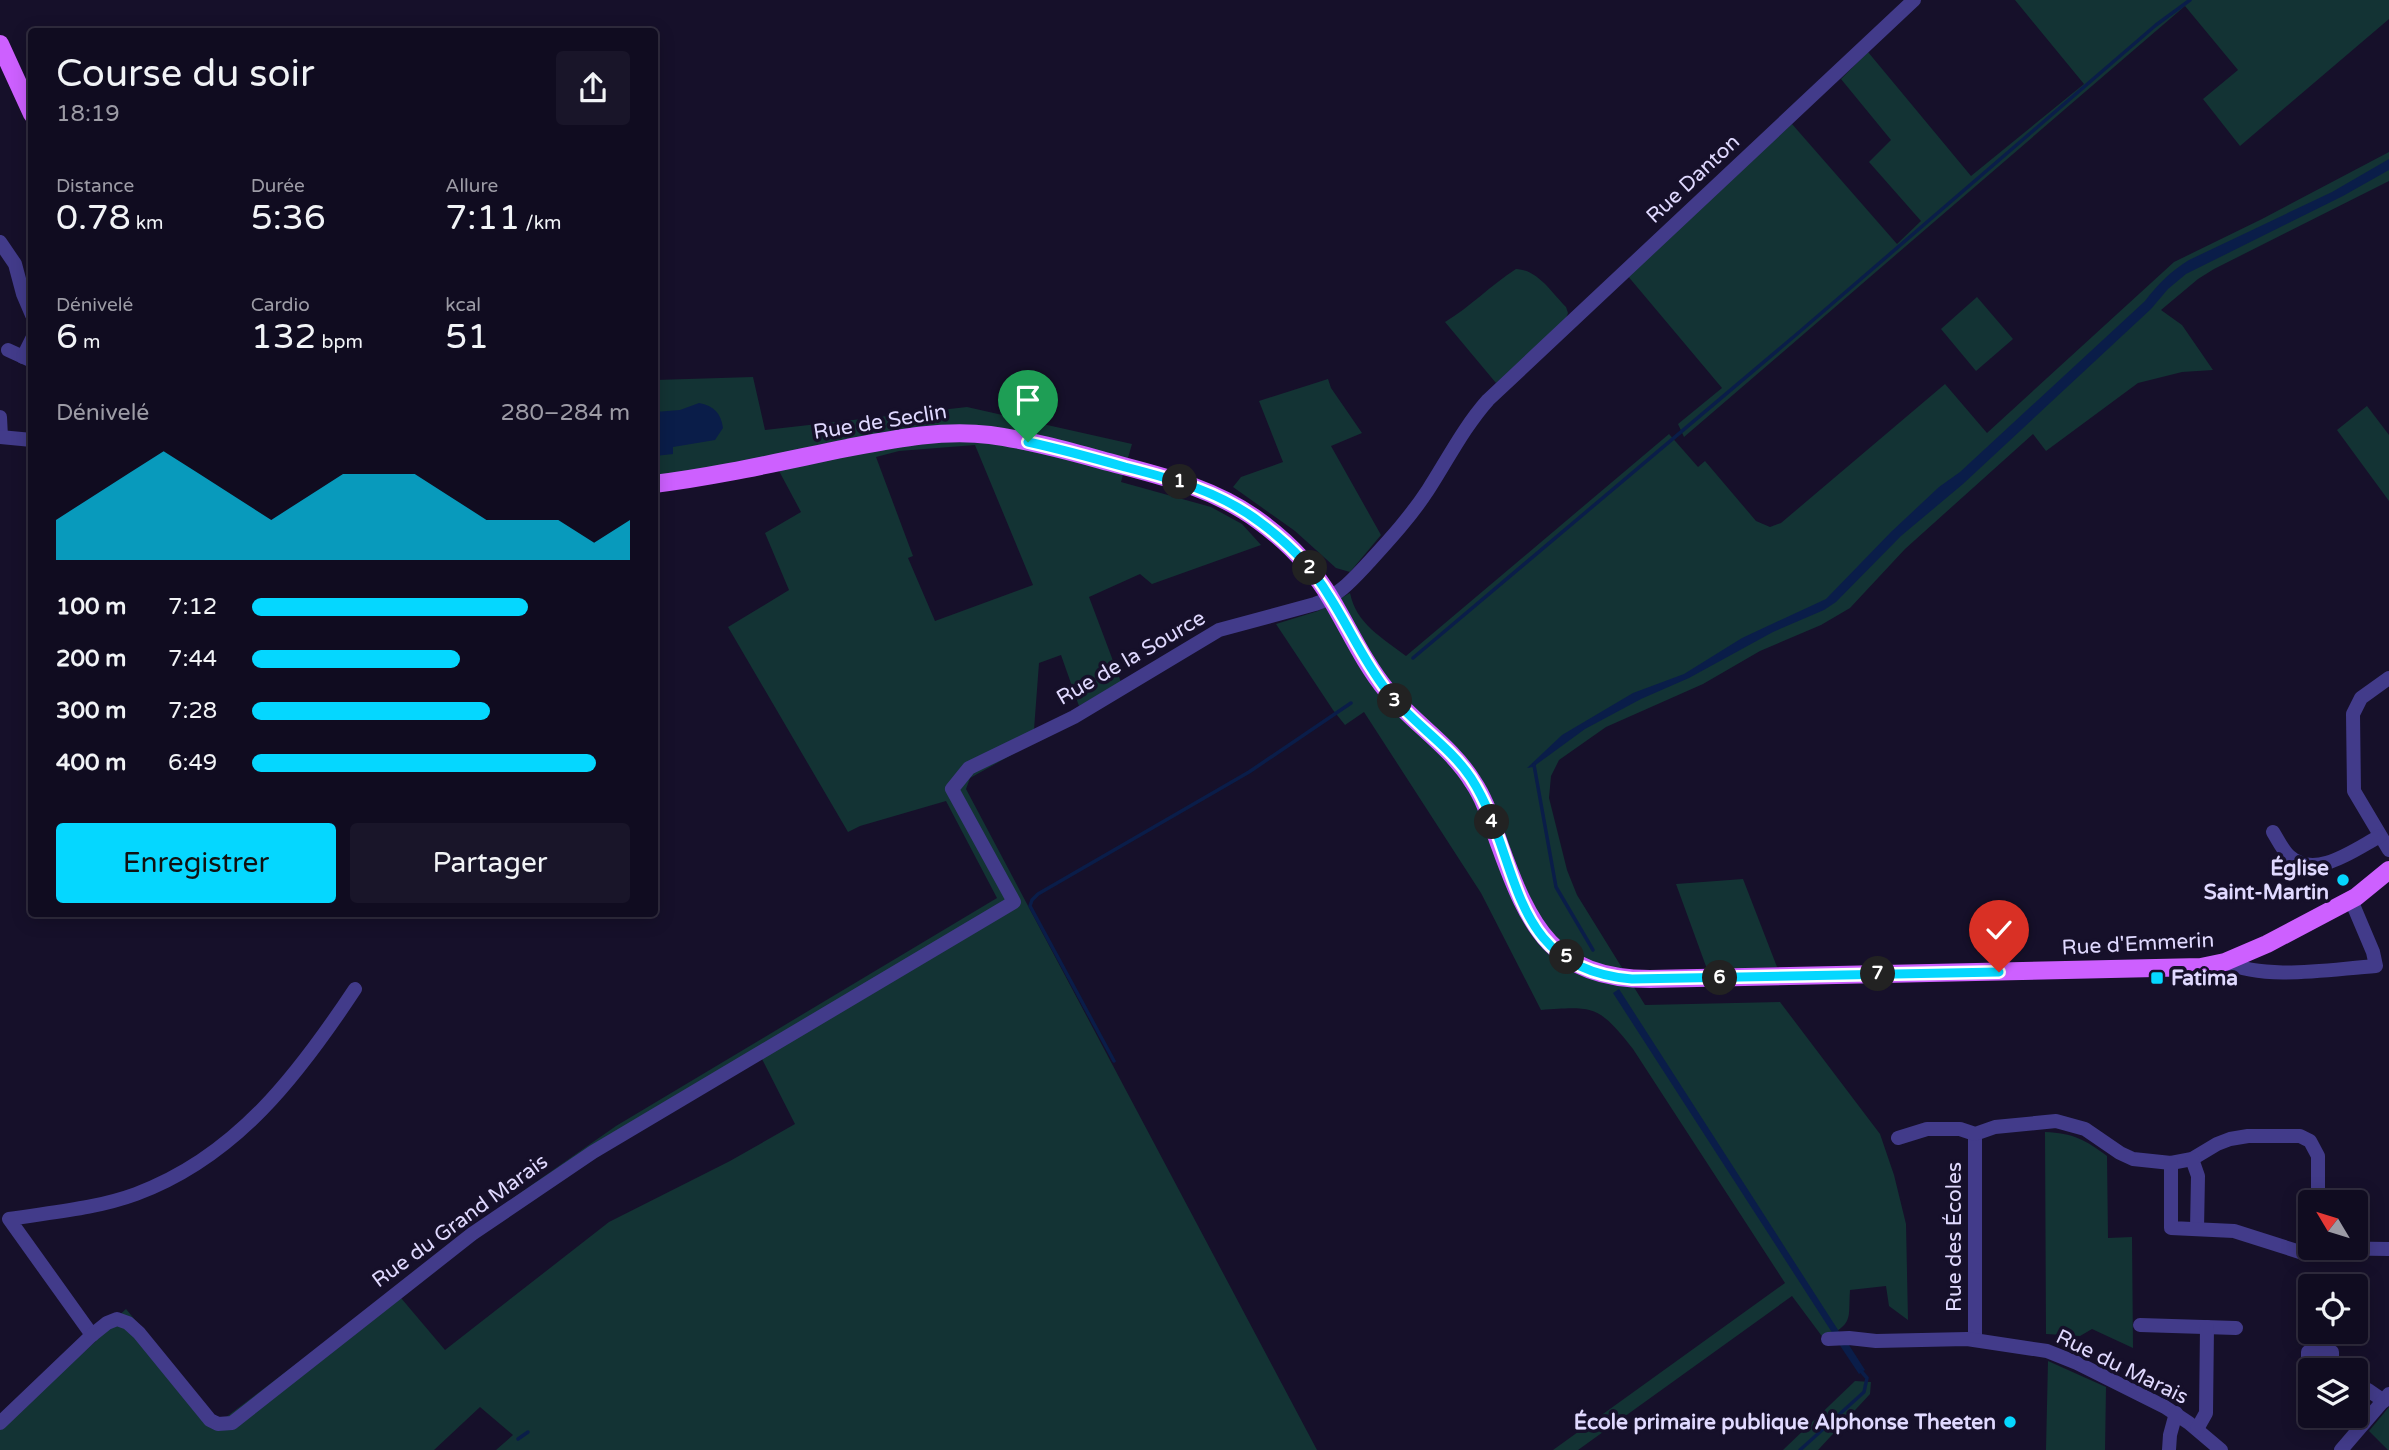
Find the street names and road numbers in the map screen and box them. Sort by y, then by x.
street label: Rue Danton [1641,129,1745,229]
street label: Rue de Seclin [811,399,949,445]
street label: Rue de la Source [1052,605,1210,711]
street label: Rue d'Emmerin [2061,928,2215,960]
street label: Rue du Grand Marais [367,1149,553,1293]
street label: Rue des Écoles [1942,1162,1967,1312]
street label: Rue du Marais [2052,1324,2192,1410]

